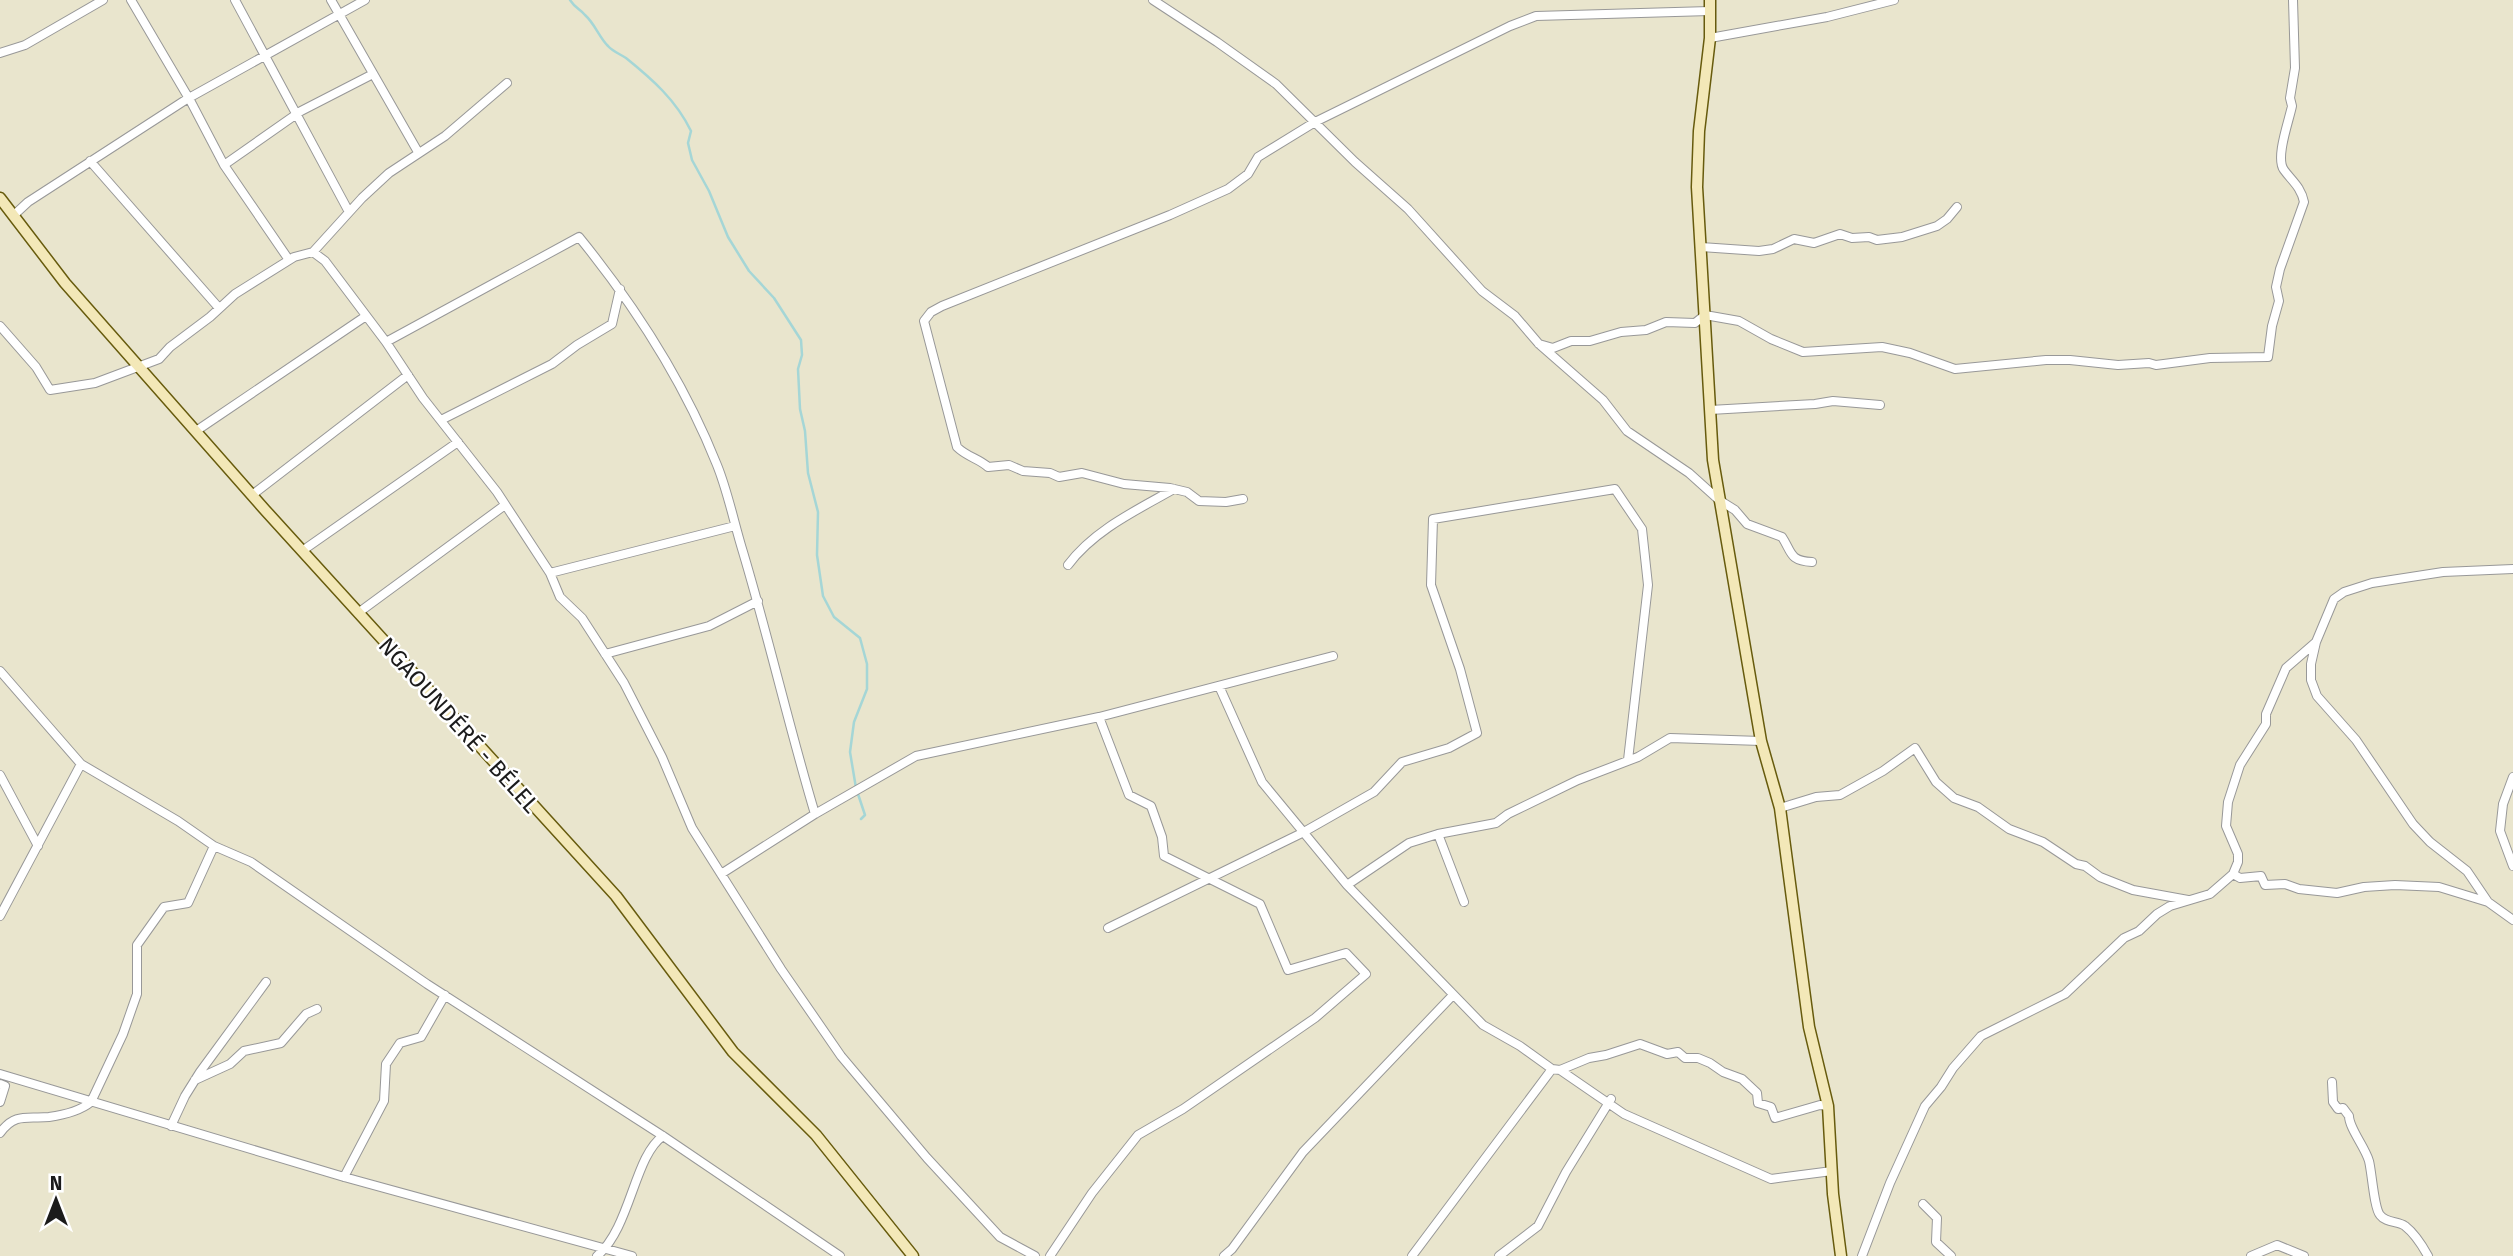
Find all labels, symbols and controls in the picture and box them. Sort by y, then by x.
street label: NGAOUNDÉRÉ - BÉLEL [373,631,546,818]
north arrow [21,1165,91,1235]
text: N [50,1172,62,1195]

